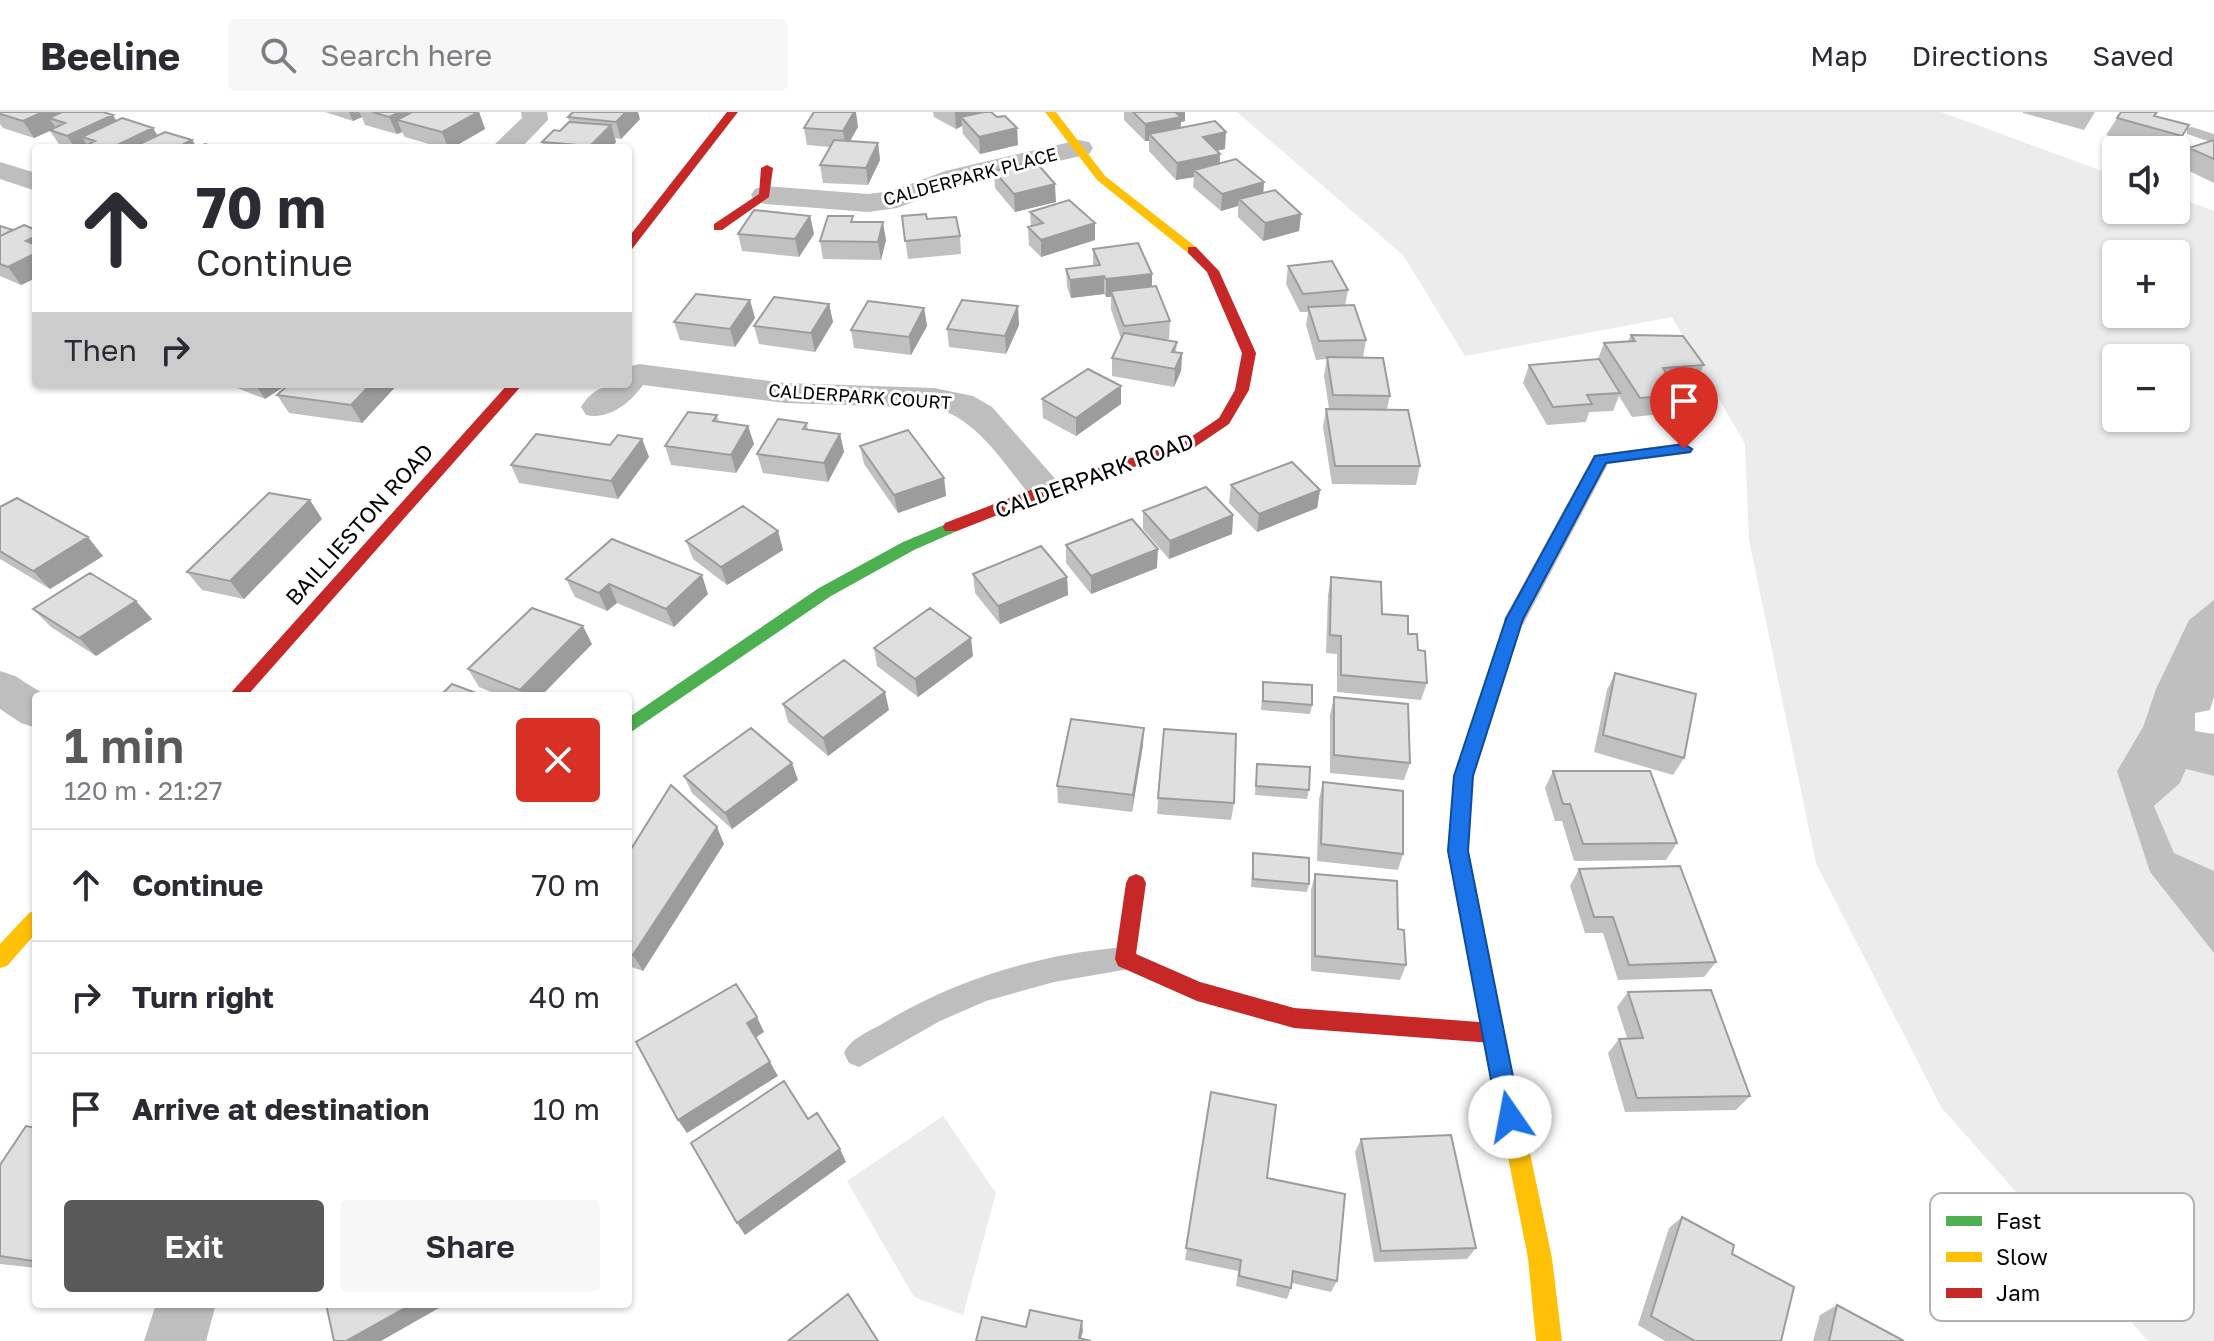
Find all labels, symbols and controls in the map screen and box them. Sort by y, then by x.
search box [228,19,788,91]
text: Beeline [40,33,180,78]
icon: search [256,33,300,77]
text: Search here [320,37,492,73]
text: Map [1810,39,1867,72]
text: Directions [1911,39,2048,72]
text: Saved [2092,39,2174,72]
map controls [2102,136,2190,432]
button: sound [2102,136,2190,224]
street label: CALDERPARK PLACE [881,142,1059,210]
text: 70 m [196,173,326,240]
icon: ahead [64,176,168,280]
button: + [2102,240,2190,328]
text: Continue [196,241,353,284]
icon: right [153,328,197,372]
text: Then [64,332,137,368]
button: − [2102,344,2190,432]
pin [1650,367,1718,449]
street label: CALDERPARK COURT [768,379,952,413]
icon: arrive [1662,379,1706,423]
street label: CALDERPARK ROAD [991,426,1197,524]
street label: BAILLIESTON ROAD [279,438,439,610]
text: 1 min [64,716,184,774]
button: close [516,718,600,802]
text: 120 m · 21:27 [64,775,222,806]
icon: ahead [64,863,108,907]
text: Continue [132,867,263,903]
text: 70 m [531,867,600,903]
icon: right [64,975,108,1019]
text: Turn right [132,979,274,1015]
text: 40 m [529,979,600,1015]
position arrow [1468,1075,1552,1159]
icon: arrive [64,1087,108,1131]
text: Arrive at destination [132,1091,429,1127]
text: 10 m [533,1091,600,1127]
legend [1930,1193,2194,1321]
button: Exit [64,1200,324,1292]
button: Share [340,1200,600,1292]
text: Fast [1996,1207,2042,1234]
text: Slow [1996,1243,2048,1270]
text: Jam [1996,1279,2040,1306]

